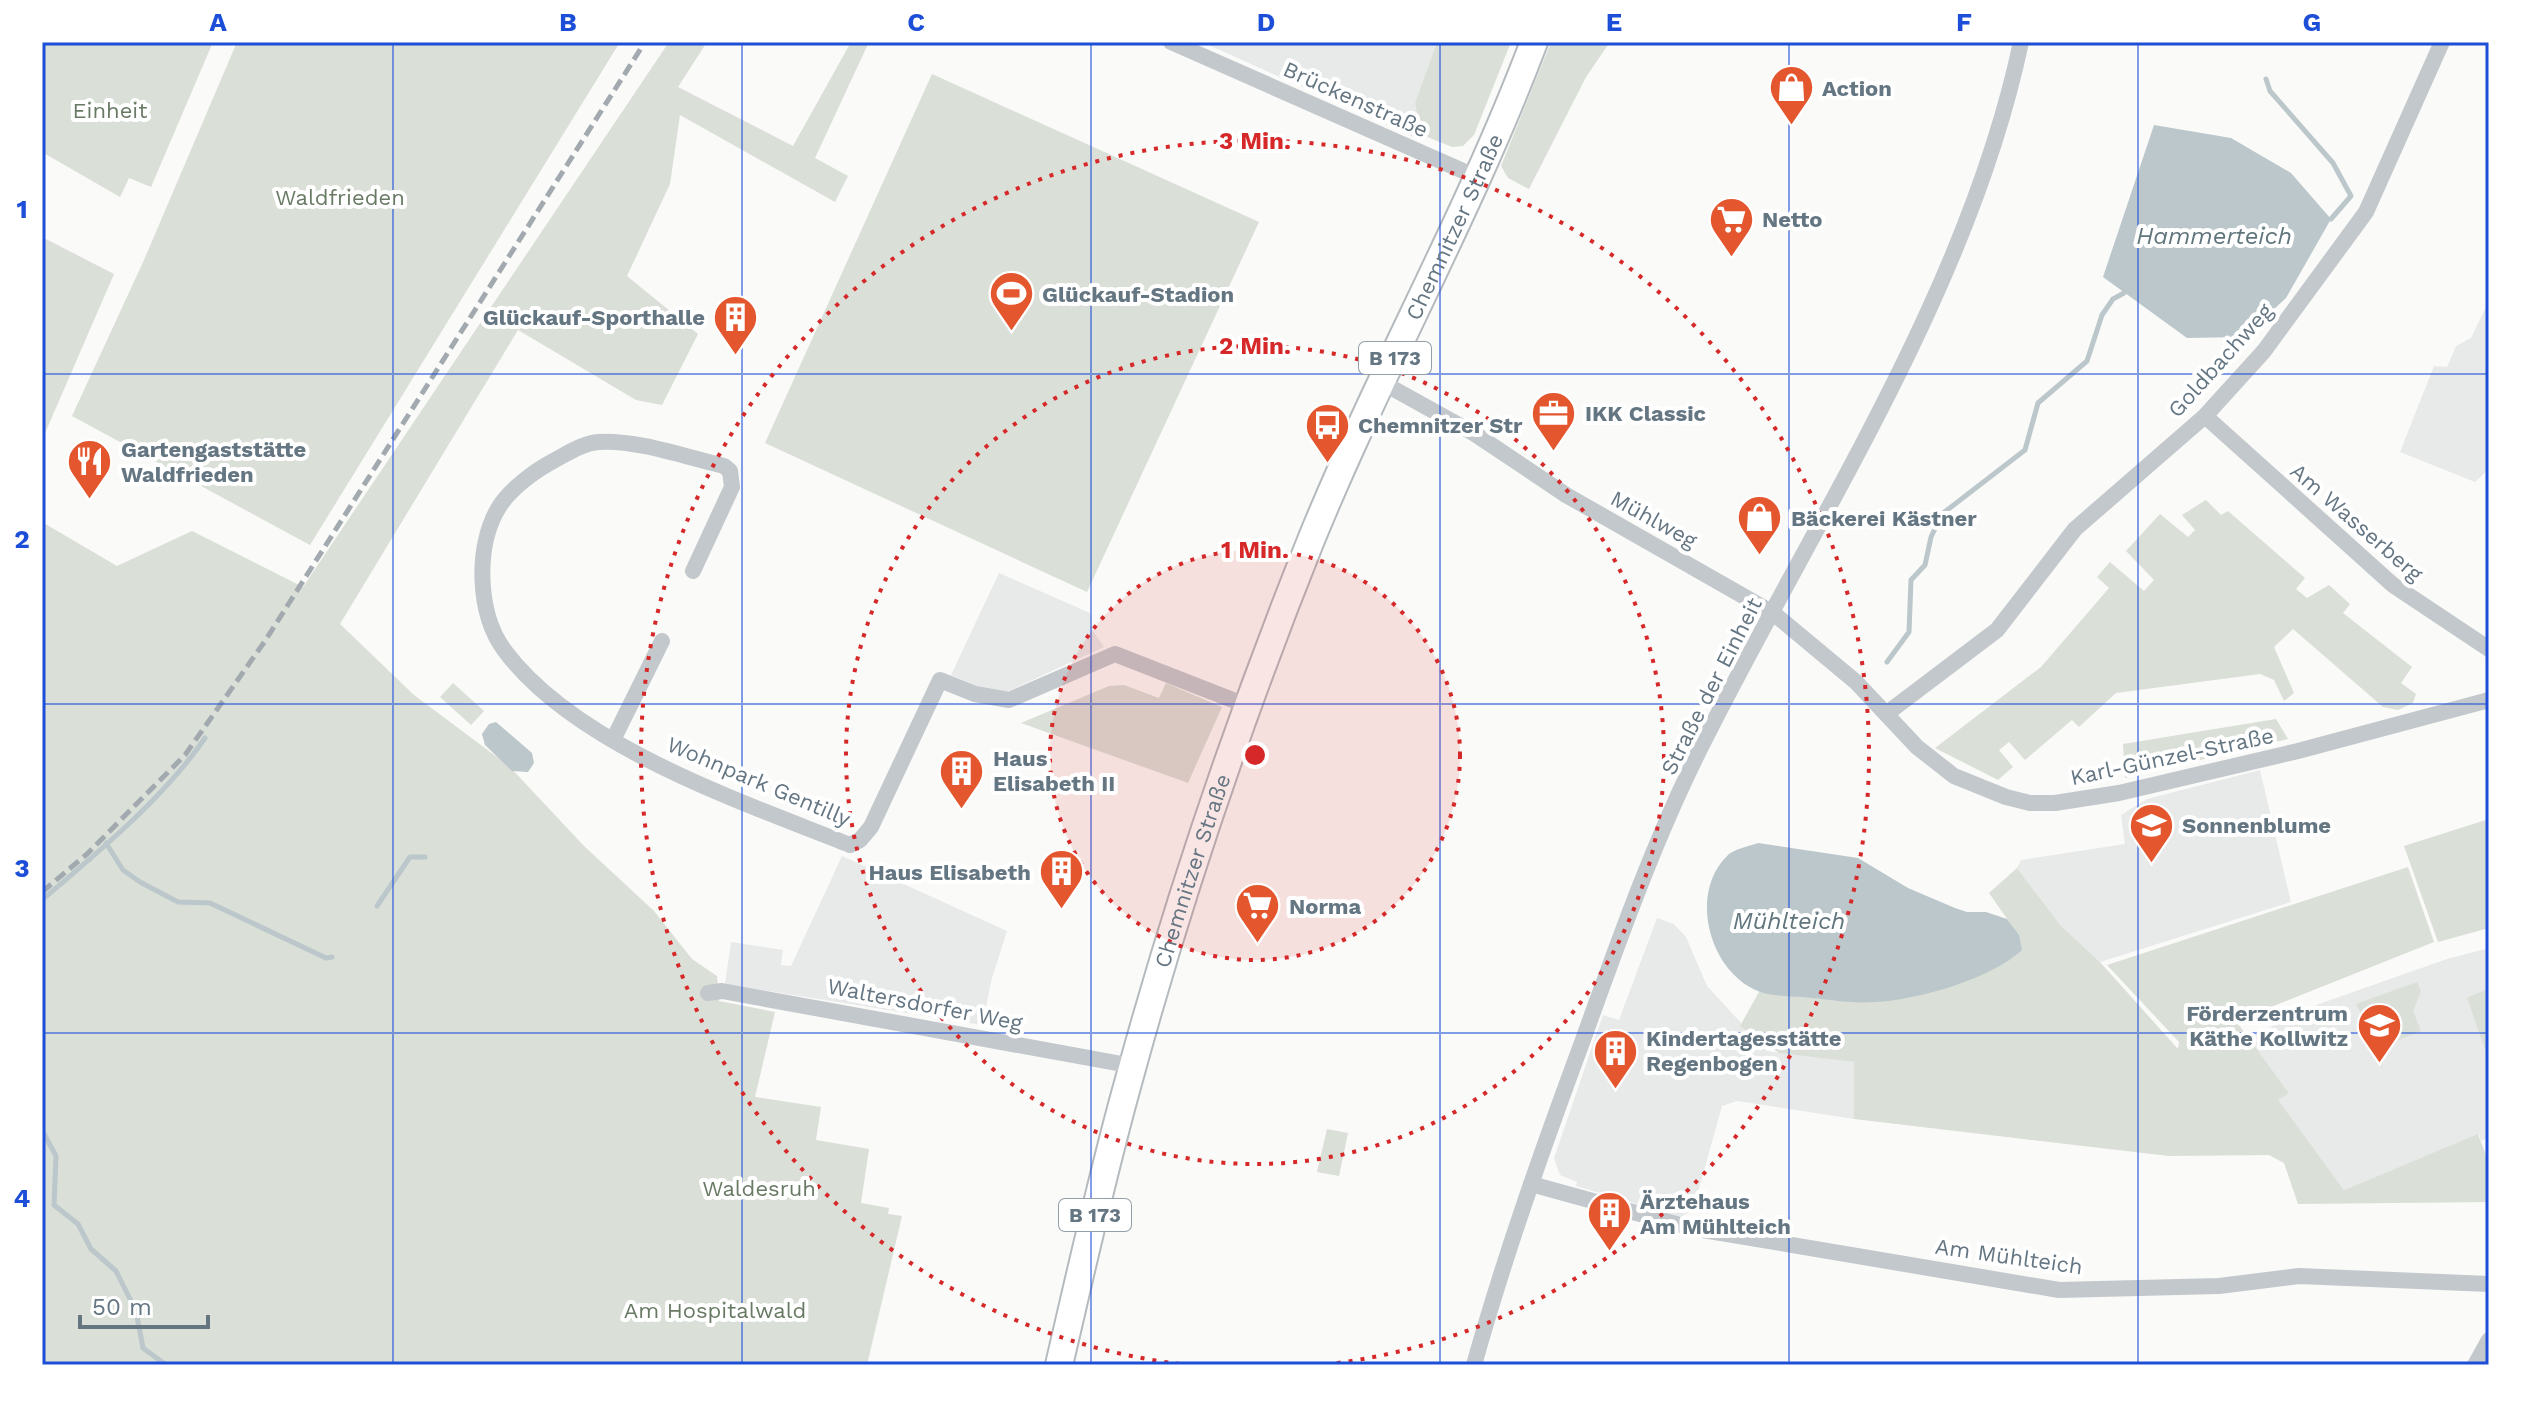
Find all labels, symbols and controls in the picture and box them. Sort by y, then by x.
text: A [209,7,227,37]
text: B [559,7,577,37]
text: C [907,7,925,37]
text: D [1257,7,1275,37]
text: E [1606,7,1622,37]
text: F [1956,7,1972,37]
text: G [2303,7,2321,37]
street label: Brückenstraße [1280,56,1432,143]
shop icon: Action [1767,64,1815,127]
place label: Action [1822,76,1892,101]
park label: Einheit [73,98,147,123]
text: 3 Min. [1219,127,1291,155]
street label: Chemnitzer Straße [1401,130,1508,324]
park label: Waldfrieden [275,185,405,210]
text: 1 [16,194,28,224]
supermarket icon: Netto [1707,195,1755,258]
place label: Netto [1762,207,1822,232]
water label: Hammerteich [2136,222,2292,250]
sports icon: Glückauf-Stadion [987,270,1035,333]
place label: Glückauf-Stadion [1042,282,1234,307]
building icon: Glückauf-Sporthalle [712,293,760,356]
street label: Goldbachweg [2163,298,2278,422]
place label: Glückauf-Sporthalle [483,305,705,330]
text: 2 Min. [1219,332,1291,360]
road number: B 173 [1359,342,1431,374]
office icon: IKK Classic [1530,389,1578,452]
bus stop icon: Chemnitzer Str [1303,401,1351,464]
place label: IKK Classic [1585,401,1706,426]
place label: Chemnitzer Str [1358,413,1523,438]
place label: Gartengaststätte Waldfrieden [121,437,306,487]
restaurant icon: Gartengaststätte Waldfrieden [66,438,114,501]
street label: Am Wasserberg [2286,458,2428,587]
street label: Mühlweg [1606,486,1701,553]
shop icon: Bäckerei Kästner [1736,494,1784,557]
place label: Bäckerei Kästner [1791,506,1977,531]
text: 2 [14,524,30,554]
text: 1 Min. [1221,536,1289,564]
street label: Straße der Einheit [1656,593,1767,779]
street label: Karl-Günzel-Straße [2068,723,2276,790]
street label: Wohnpark Gentilly [663,731,855,832]
centre of rings [1241,741,1269,769]
place label: Haus Elisabeth II [993,746,1115,796]
building icon: Haus Elisabeth II [938,747,986,810]
street label: Chemnitzer Straße [1150,771,1236,971]
school or university icon: Sonnenblume [2127,801,2175,864]
place label: Sonnenblume [2182,813,2331,838]
building icon: Haus Elisabeth [1038,848,1086,911]
text: 3 [14,853,30,883]
place label: Haus Elisabeth [868,860,1031,885]
supermarket icon: Norma [1234,882,1282,945]
place label: Norma [1289,894,1362,919]
water label: Mühlteich [1733,907,1845,935]
street label: Waltersdorfer Weg [825,973,1025,1036]
place label: Förderzentrum Käthe Kollwitz [2186,1001,2348,1051]
school or university icon: Förderzentrum Käthe Kollwitz [2355,1002,2403,1065]
place label: Kindertagesstätte Regenbogen [1646,1026,1841,1076]
building icon: Kindertagesstätte Regenbogen [1591,1027,1639,1090]
park label: Waldesruh [702,1176,816,1201]
text: 4 [14,1183,31,1213]
place label: Ärztehaus Am Mühlteich [1640,1189,1791,1239]
building icon: Ärztehaus Am Mühlteich [1585,1190,1633,1253]
road number: B 173 [1059,1199,1131,1231]
street label: Am Mühlteich [1934,1234,2084,1279]
scale bar [80,1279,208,1329]
text: 50 m [92,1293,152,1321]
park label: Am Hospitalwald [624,1298,806,1323]

